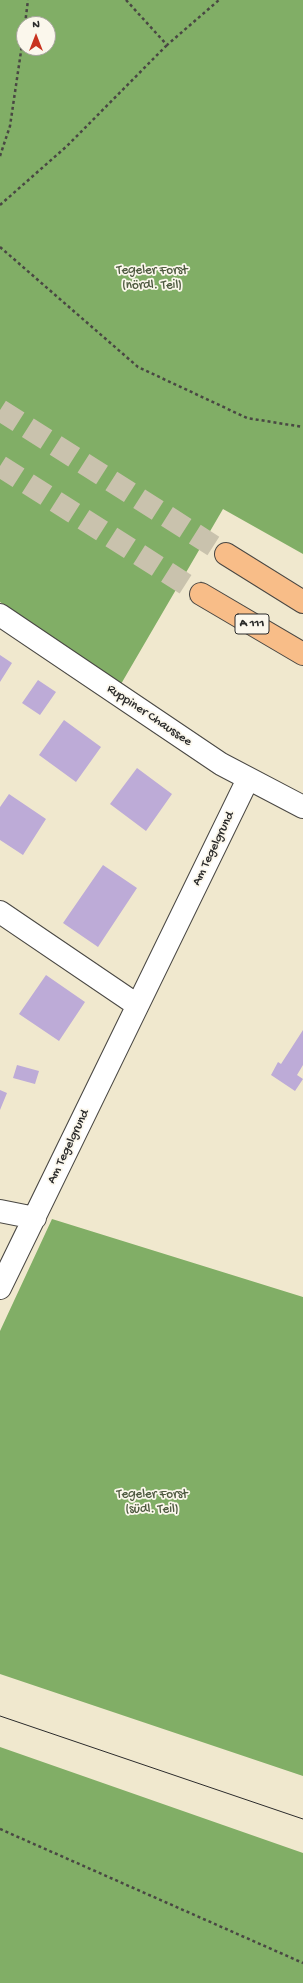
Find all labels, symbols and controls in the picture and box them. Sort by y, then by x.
north arrow [16,16,56,56]
text: N [32,19,40,31]
park label: Tegeler Forst (nördl. Teil) [116,263,188,294]
road number: A 111 [235,614,269,634]
street label: Ruppiner Chaussee [103,682,195,750]
street label: Am Tegelgrund [189,809,239,889]
street label: Am Tegelgrund [44,1107,94,1187]
park label: Tegeler Forst (südl. Teil) [116,1487,188,1518]

